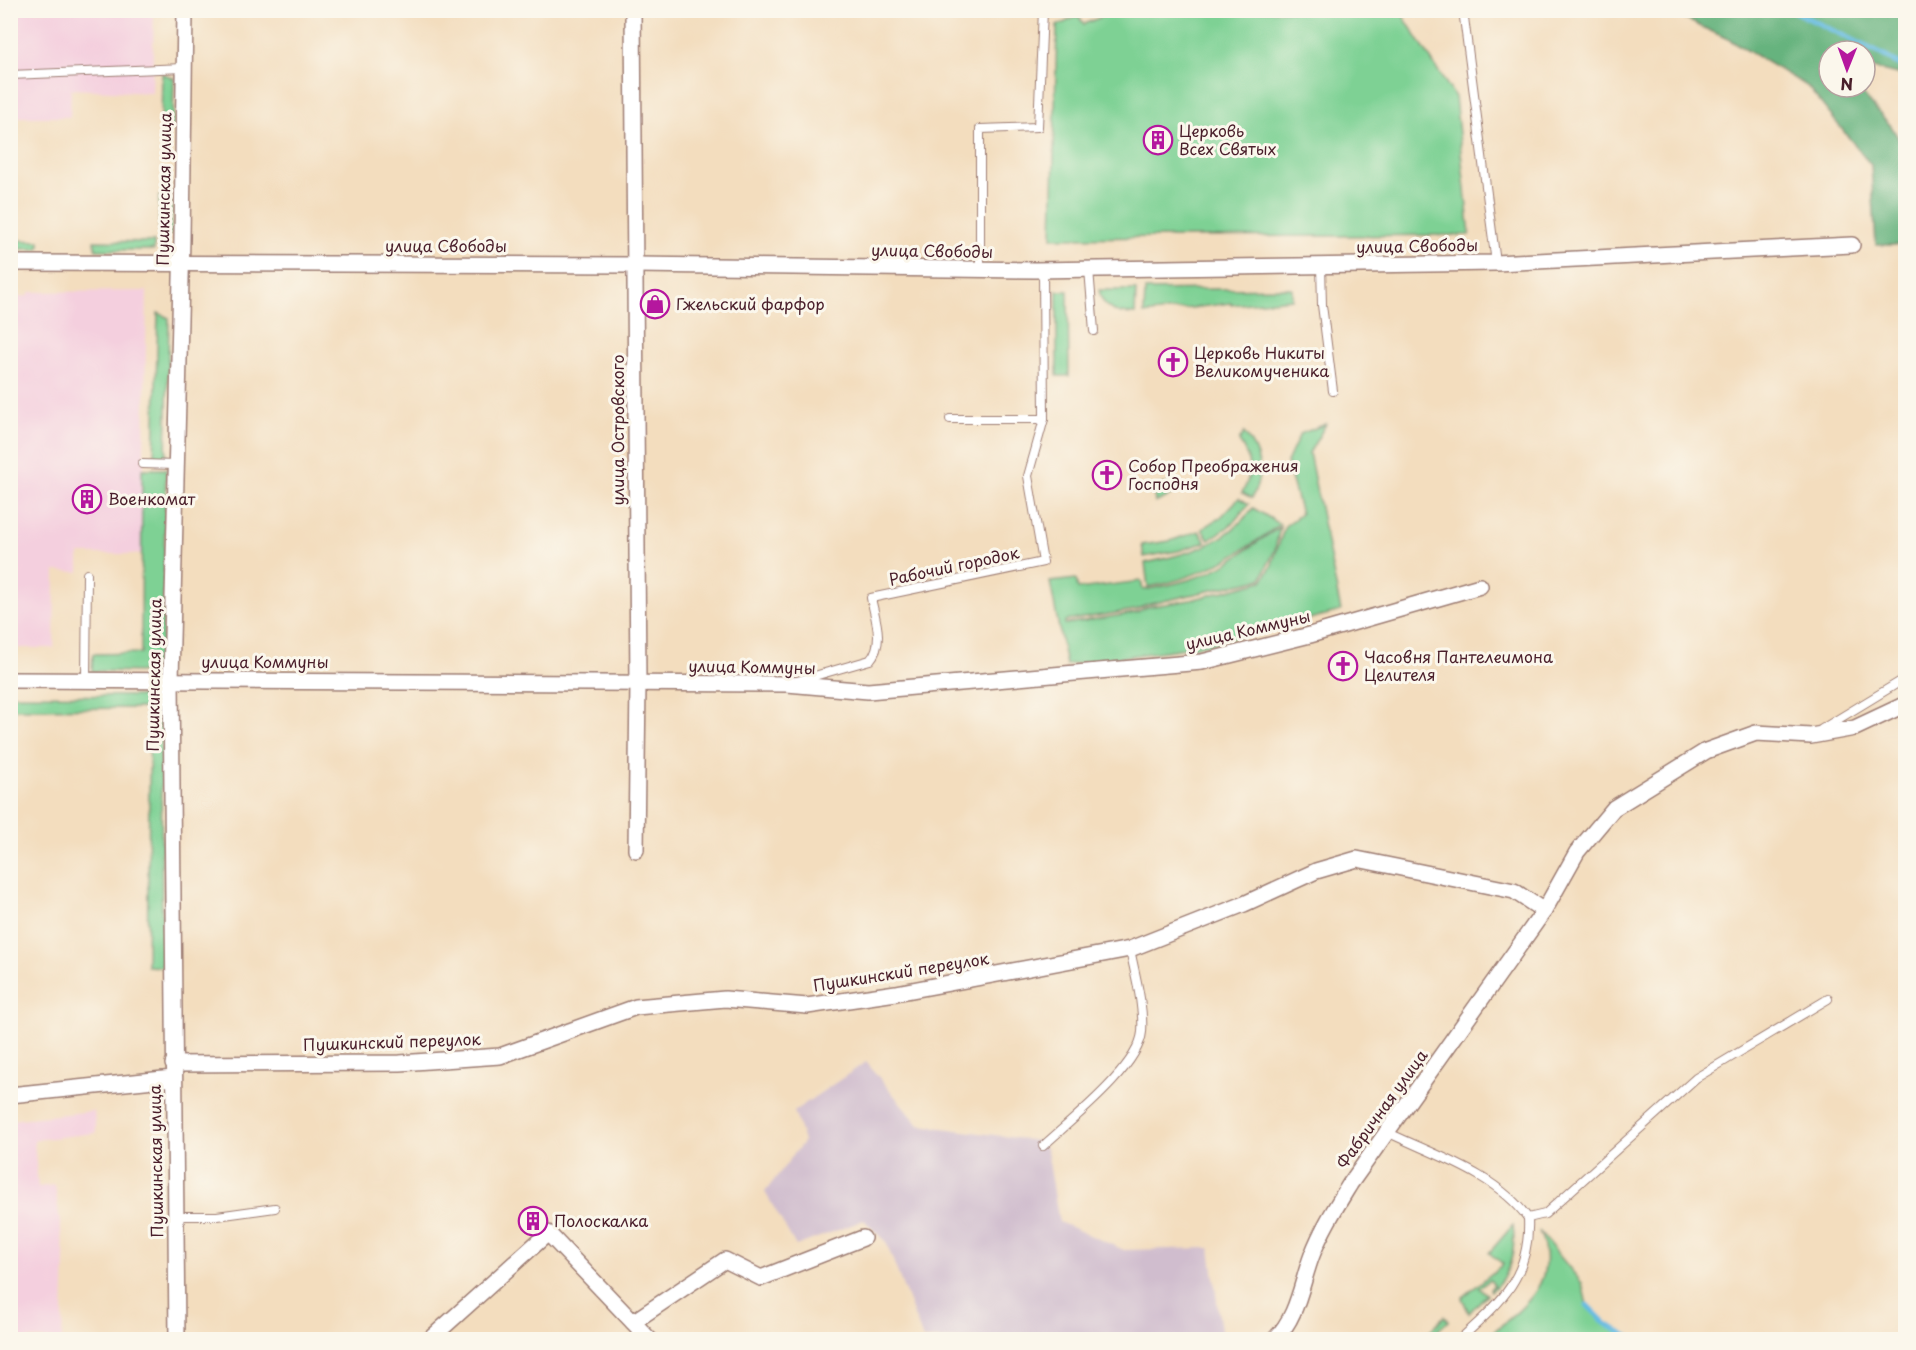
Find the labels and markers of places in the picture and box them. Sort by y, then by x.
place label: Церковь Всех Святых [1179,118,1277,160]
building icon: Церковь Всех Святых [1142,124,1174,156]
shop icon: Гжельский фарфор [639,288,671,320]
place label: Гжельский фарфор [676,291,825,315]
place label: Церковь Никиты Великомученика [1194,340,1329,382]
church icon: Церковь Никиты Великомученика [1157,346,1189,378]
place label: Собор Преображения Господня [1128,453,1299,495]
church icon: Собор Преображения Господня [1091,459,1123,491]
building icon: Военкомат [71,483,103,515]
place label: Военкомат [108,486,196,510]
place label: Часовня Пантелеимона Целителя [1364,644,1553,686]
church icon: Часовня Пантелеимона Целителя [1327,650,1359,682]
building icon: Полоскалка [517,1205,549,1237]
place label: Полоскалка [554,1208,648,1232]

